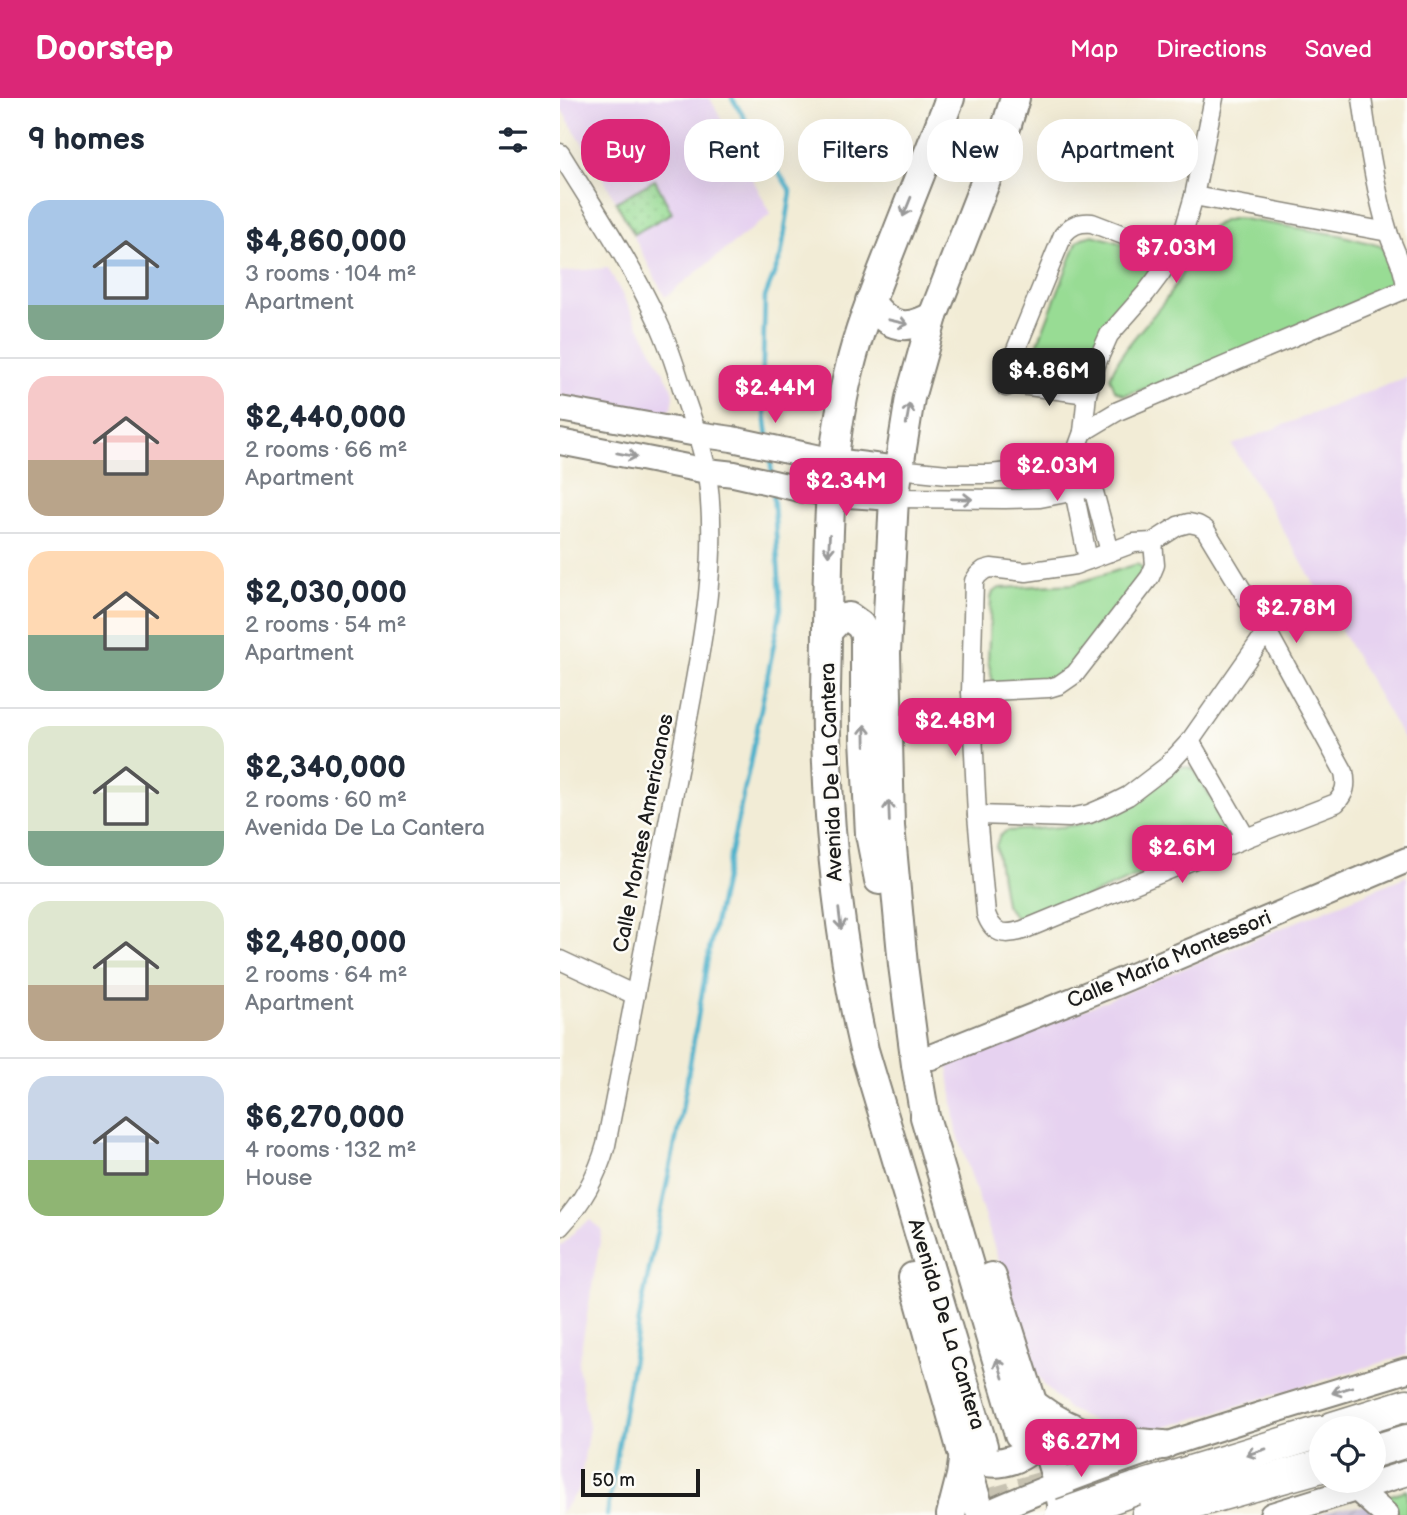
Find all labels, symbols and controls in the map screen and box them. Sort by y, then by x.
text: Doorstep [35,29,173,69]
text: Map [1070,35,1118,64]
text: Directions [1156,35,1267,64]
text: Saved [1305,35,1372,64]
chip: Buy [581,119,670,182]
chip: Rent [684,119,784,182]
chip: Filters [798,119,913,182]
chip: New [927,119,1023,182]
chip: Apartment [1037,119,1198,182]
icon: filters [494,121,532,159]
text: 9 homes [28,122,145,158]
one-way arrow [900,196,913,218]
text: $4,860,000 [245,224,407,260]
pin: $7.03M [1119,226,1233,285]
icon: home [84,228,168,312]
text: $7.03M [1136,234,1216,262]
text: 3 rooms · 104 m² [245,260,416,288]
text: Apartment [245,288,354,316]
one-way arrow [887,317,909,330]
pin: $4.86M [992,348,1106,408]
text: $4.86M [1008,357,1090,385]
pin: $2.44M [718,366,832,425]
text: $2.44M [735,374,815,402]
text: $2,440,000 [245,400,406,436]
one-way arrow [902,403,915,426]
icon: home [84,404,168,488]
text: 2 rooms · 66 m² [245,436,407,464]
pin: $2.03M [1000,444,1114,503]
one-way arrow [615,449,638,463]
text: $2.03M [1016,452,1098,480]
pin: $2.34M [789,458,903,518]
text: Apartment [245,464,354,492]
text: $2.34M [806,467,886,495]
one-way arrow [950,492,973,506]
one-way arrow [822,534,835,556]
text: $2,030,000 [245,575,407,611]
icon: home [84,579,168,663]
pin: $2.78M [1239,586,1353,645]
text: $2.78M [1256,594,1336,622]
text: 2 rooms · 54 m² [245,611,407,639]
text: Apartment [245,639,354,667]
street label: Avenida De La Cantera [815,662,848,882]
pin: $2.48M [898,698,1012,758]
text: $2.48M [914,707,996,735]
street label: Calle Montes Americanos [608,712,679,955]
one-way arrow [858,724,872,747]
text: $2,340,000 [245,750,406,786]
icon: home [84,754,168,838]
text: 2 rooms · 60 m² [245,786,407,814]
one-way arrow [883,800,896,823]
text: Avenida De La Cantera [245,814,485,842]
pin: $2.6M [1133,826,1231,885]
text: $2.6M [1148,834,1216,862]
street label: Calle María Montessori [1063,905,1275,1014]
one-way arrow [833,907,846,930]
text: $2,480,000 [245,925,407,961]
icon: home [84,929,168,1013]
text: 2 rooms · 64 m² [245,961,407,989]
text: Apartment [245,989,354,1017]
text: $6,270,000 [245,1100,405,1136]
icon: home [84,1104,168,1188]
text: 4 rooms · 132 m² [245,1136,416,1164]
text: House [245,1164,312,1192]
street label: Avenida De La Cantera [903,1216,990,1433]
one-way arrow [992,1358,1005,1380]
one-way arrow [1331,1384,1353,1397]
map controls [1309,1416,1386,1493]
button: locate [1309,1416,1386,1493]
pin: $6.27M [1024,1420,1138,1479]
text: $6.27M [1041,1428,1121,1456]
one-way arrow [1245,1446,1267,1459]
scale bar [581,1466,700,1498]
text: 50 m [592,1469,635,1492]

